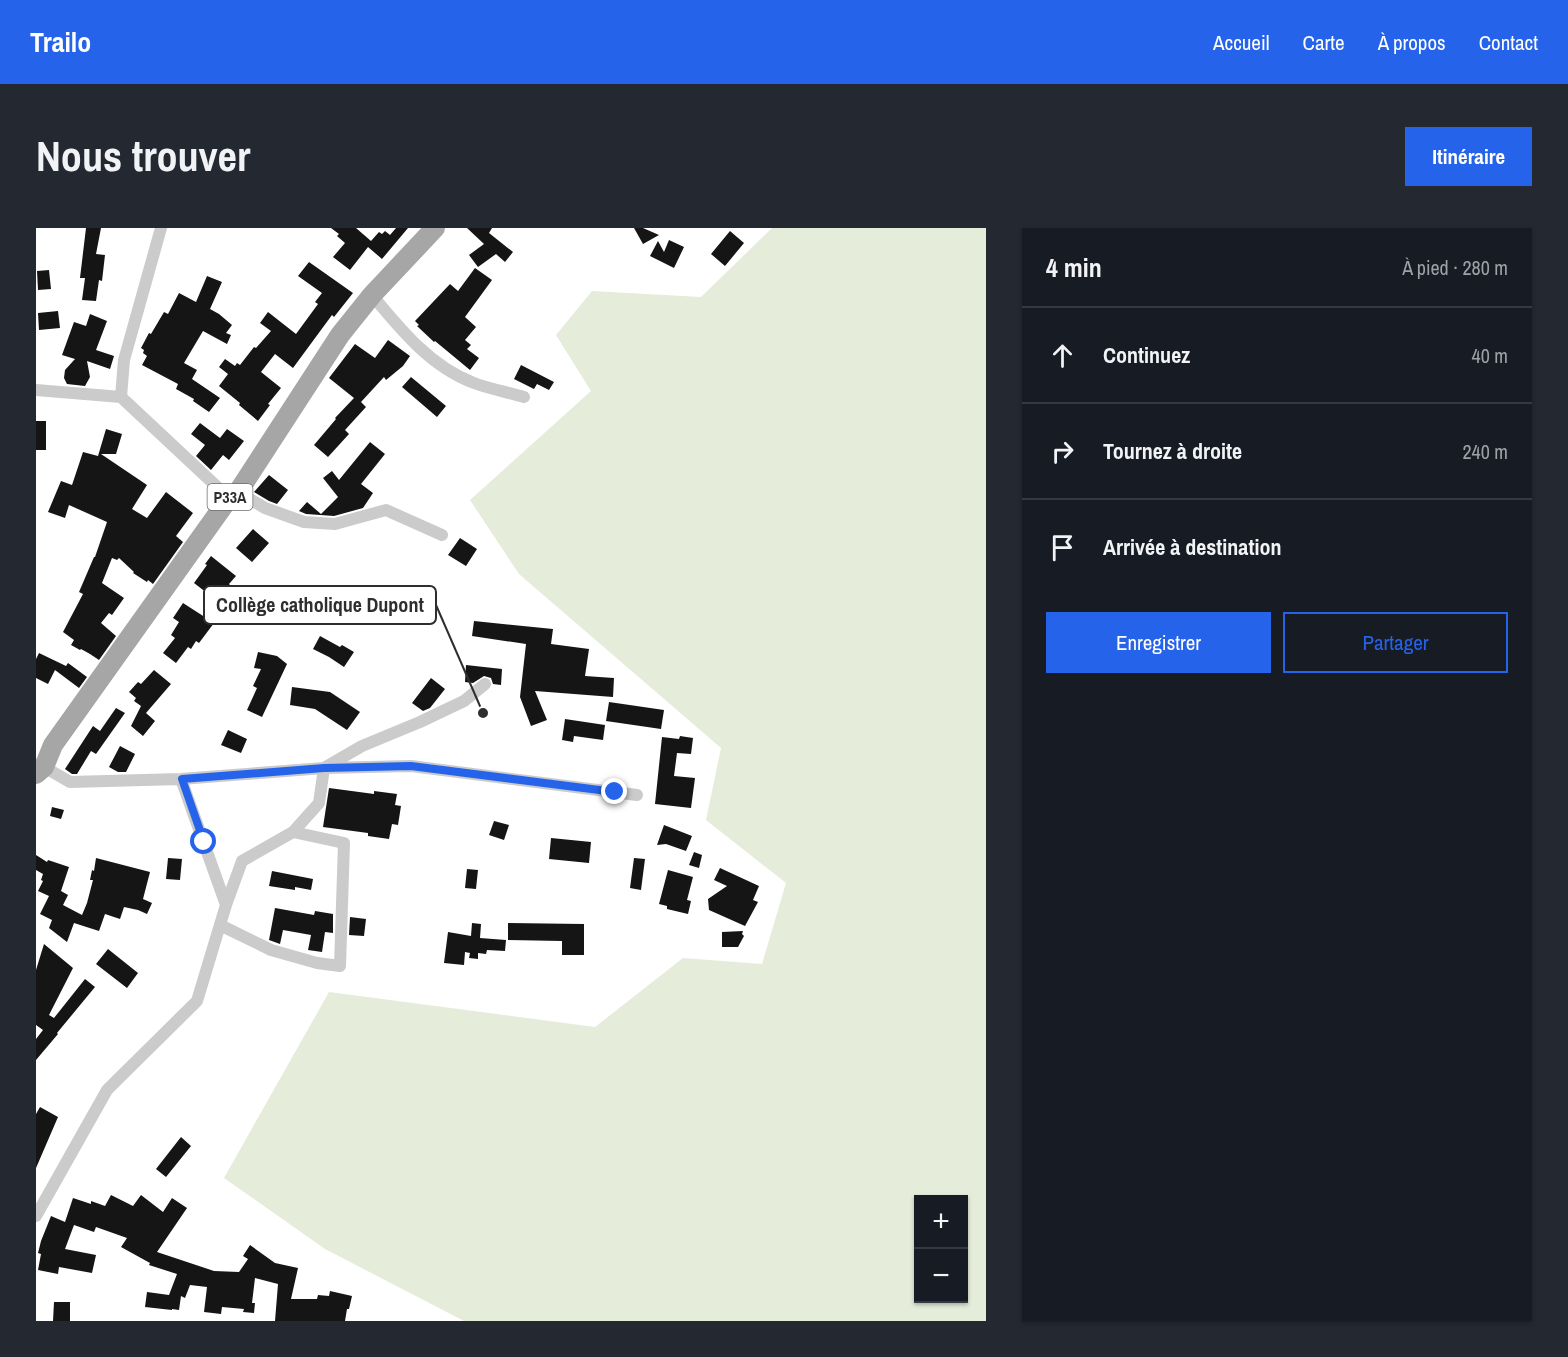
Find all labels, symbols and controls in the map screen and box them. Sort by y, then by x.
text: Trailo [30,23,91,61]
text: Accueil [1213,28,1270,57]
text: Carte [1303,28,1345,57]
text: À propos [1378,28,1446,57]
text: Contact [1479,28,1538,57]
button: Itinéraire [1405,127,1532,186]
text: Nous trouver [36,128,250,184]
text: 4 min [1046,250,1102,285]
text: À pied · 280 m [1402,254,1508,281]
icon: ahead [1046,339,1079,372]
text: Continuez [1103,340,1190,370]
text: 40 m [1472,342,1508,369]
icon: right [1046,435,1079,468]
text: Tournez à droite [1103,436,1242,466]
text: 240 m [1462,438,1508,465]
road number: P33A [208,484,252,510]
icon: arrive [1046,531,1079,564]
text: Arrivée à destination [1103,532,1281,562]
callout: Collège catholique Dupont [204,586,436,624]
text: Collège catholique Dupont [216,591,424,618]
button: Enregistrer [1046,612,1271,673]
button: Partager [1283,612,1508,673]
route end [601,778,627,804]
route start [190,828,216,854]
map controls [914,1195,968,1303]
button: + [914,1195,968,1249]
button: − [914,1249,968,1303]

